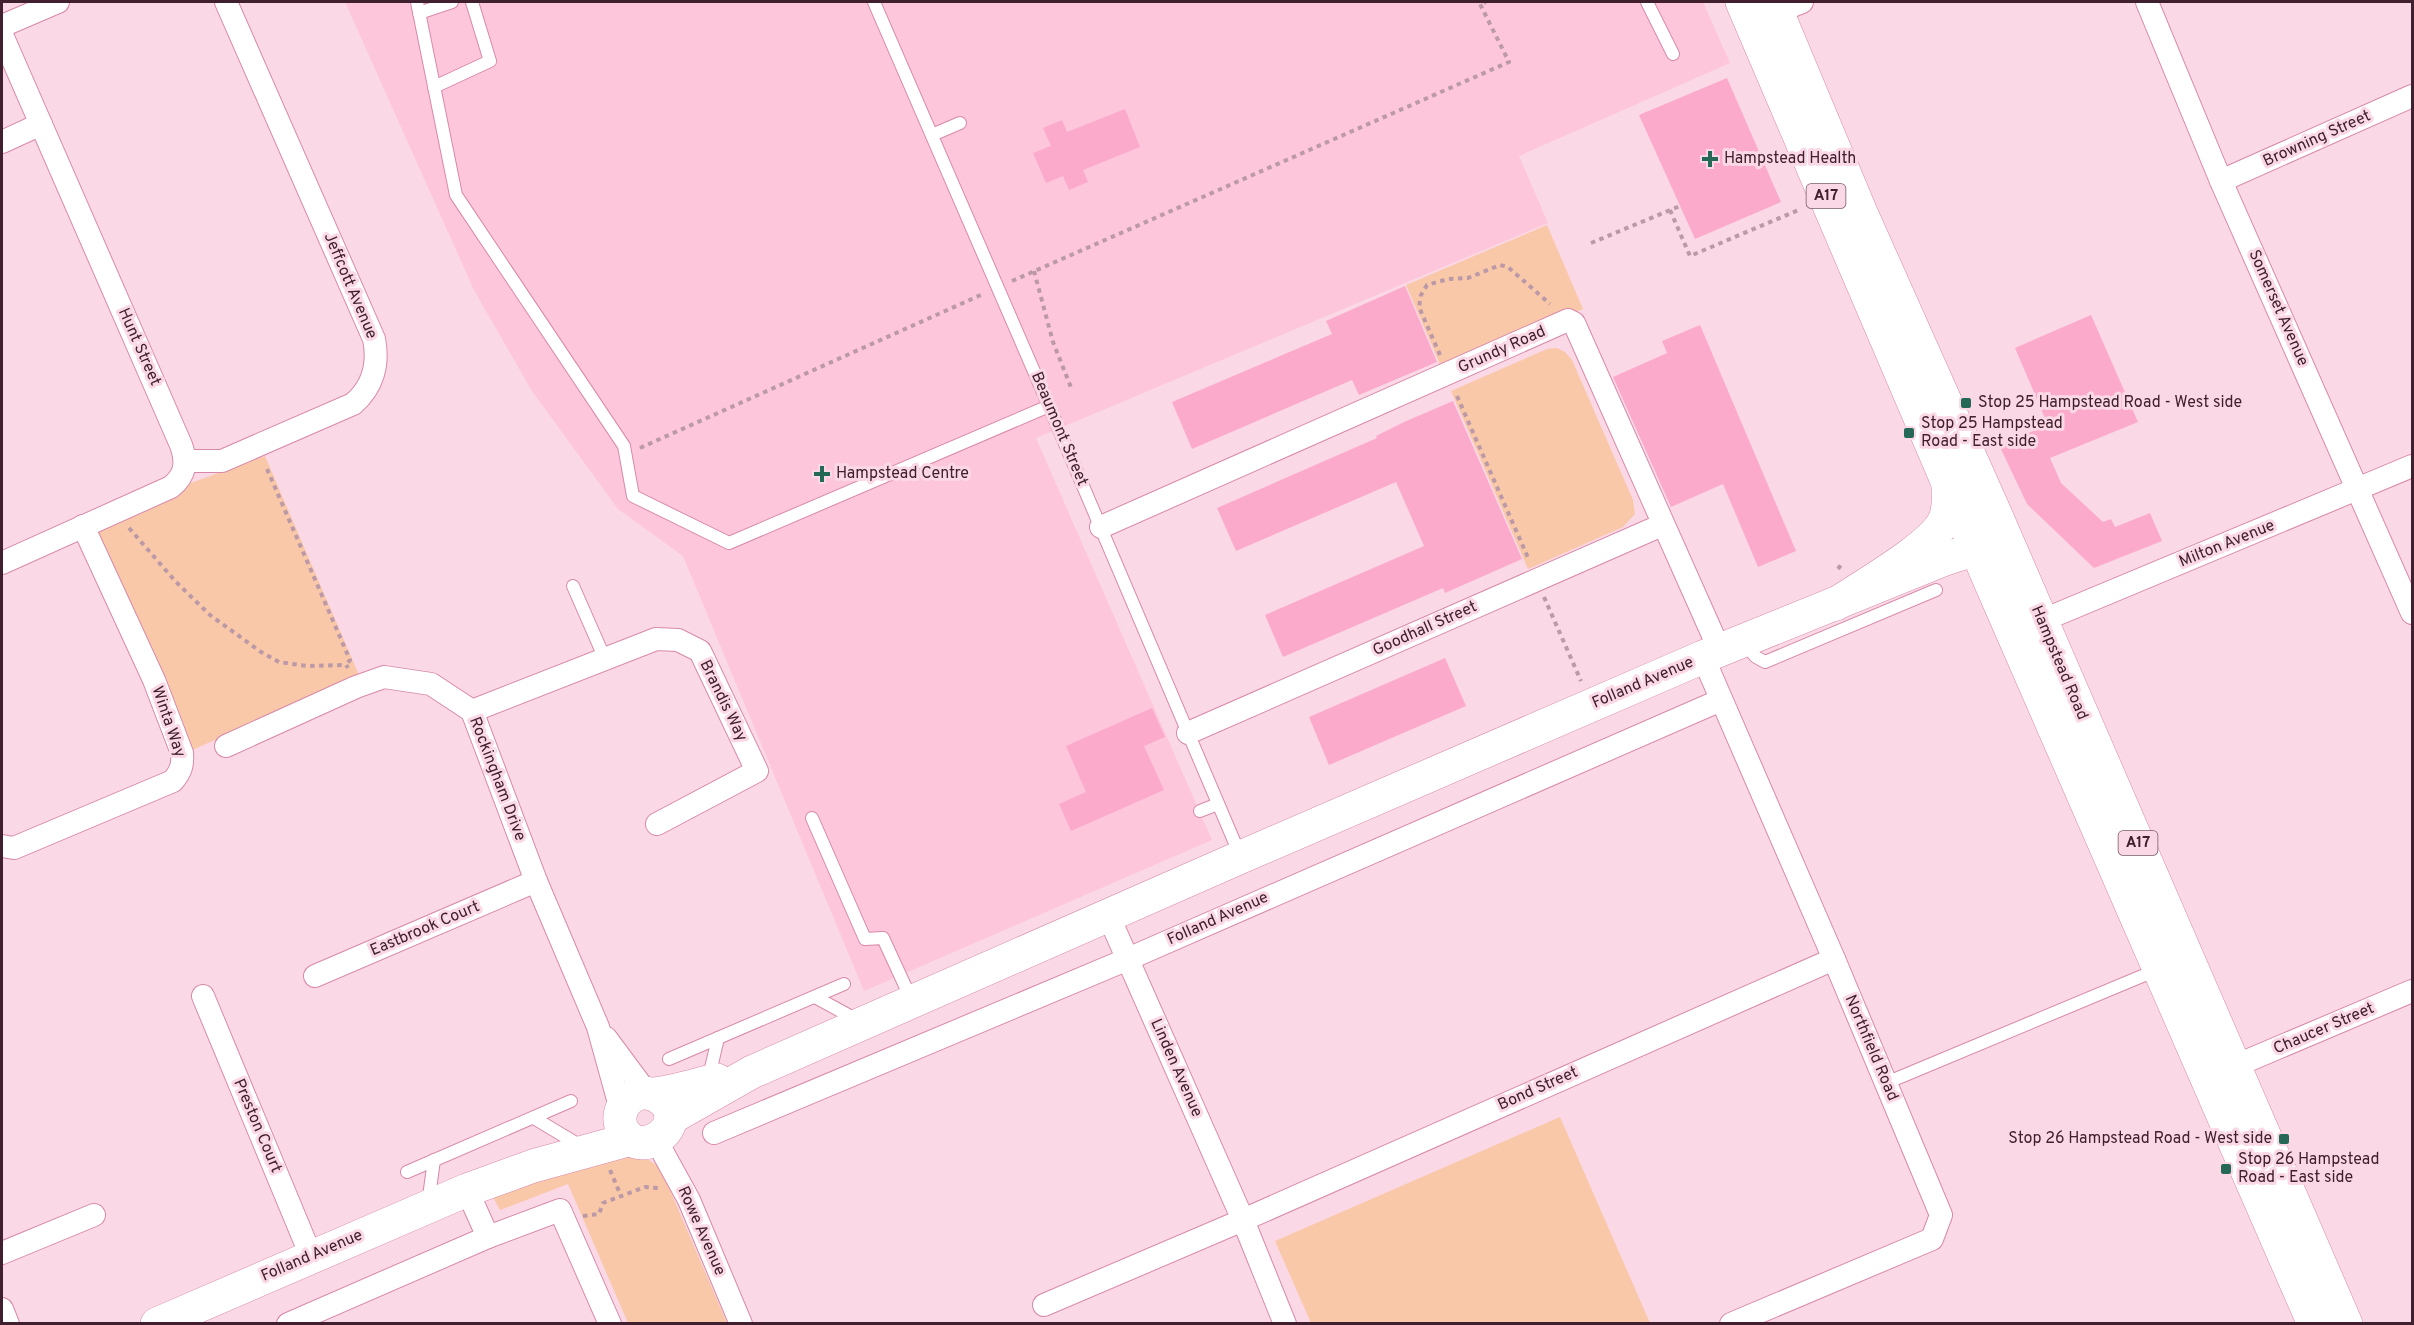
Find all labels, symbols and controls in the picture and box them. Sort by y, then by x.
street label: Browning Street [2260,106,2374,172]
place label: Hampstead Health [1724,149,1856,169]
marker: Hampstead Health [1701,150,1719,168]
road number: A17 [1806,184,1846,208]
street label: Jeffcott Avenue [319,230,381,342]
street label: Somerset Avenue [2243,247,2313,369]
street label: Hunt Street [113,305,165,389]
street label: Grundy Road [1455,322,1549,378]
street label: Beaumont Street [1026,369,1092,489]
place label: Stop 25 Hampstead Road - West side [1978,393,2242,413]
marker: Stop 25 Hampstead Road - West side [1959,396,1973,410]
place label: Stop 25 Hampstead Road - East side [1921,414,2063,452]
marker: Stop 25 Hampstead Road - East side [1902,426,1916,440]
place label: Hampstead Centre [836,464,969,484]
marker: Hampstead Centre [813,465,831,483]
street label: Milton Avenue [2176,516,2278,572]
street label: Goodhall Street [1370,597,1480,661]
street label: Hampstead Road [2026,603,2092,723]
street label: Folland Avenue [1589,653,1697,713]
street label: Brandis Way [695,657,751,745]
street label: Winta Way [147,684,189,760]
street label: Rockingham Drive [464,714,530,844]
road number: A17 [2118,831,2158,855]
street label: Folland Avenue [1164,888,1272,950]
street label: Eastbrook Court [367,897,483,961]
street label: Northfield Road [1840,992,1902,1104]
street label: Chaucer Street [2271,999,2377,1059]
street label: Linden Avenue [1145,1016,1207,1120]
street label: Bond Street [1495,1062,1581,1116]
street label: Preston Court [228,1076,286,1176]
place label: Stop 26 Hampstead Road - West side [2008,1129,2272,1149]
marker: Stop 26 Hampstead Road - West side [2277,1132,2291,1146]
place label: Stop 26 Hampstead Road - East side [2238,1150,2379,1188]
marker: Stop 26 Hampstead Road - East side [2219,1162,2233,1176]
street label: Rowe Avenue [672,1183,730,1279]
street label: Folland Avenue [258,1226,366,1286]

